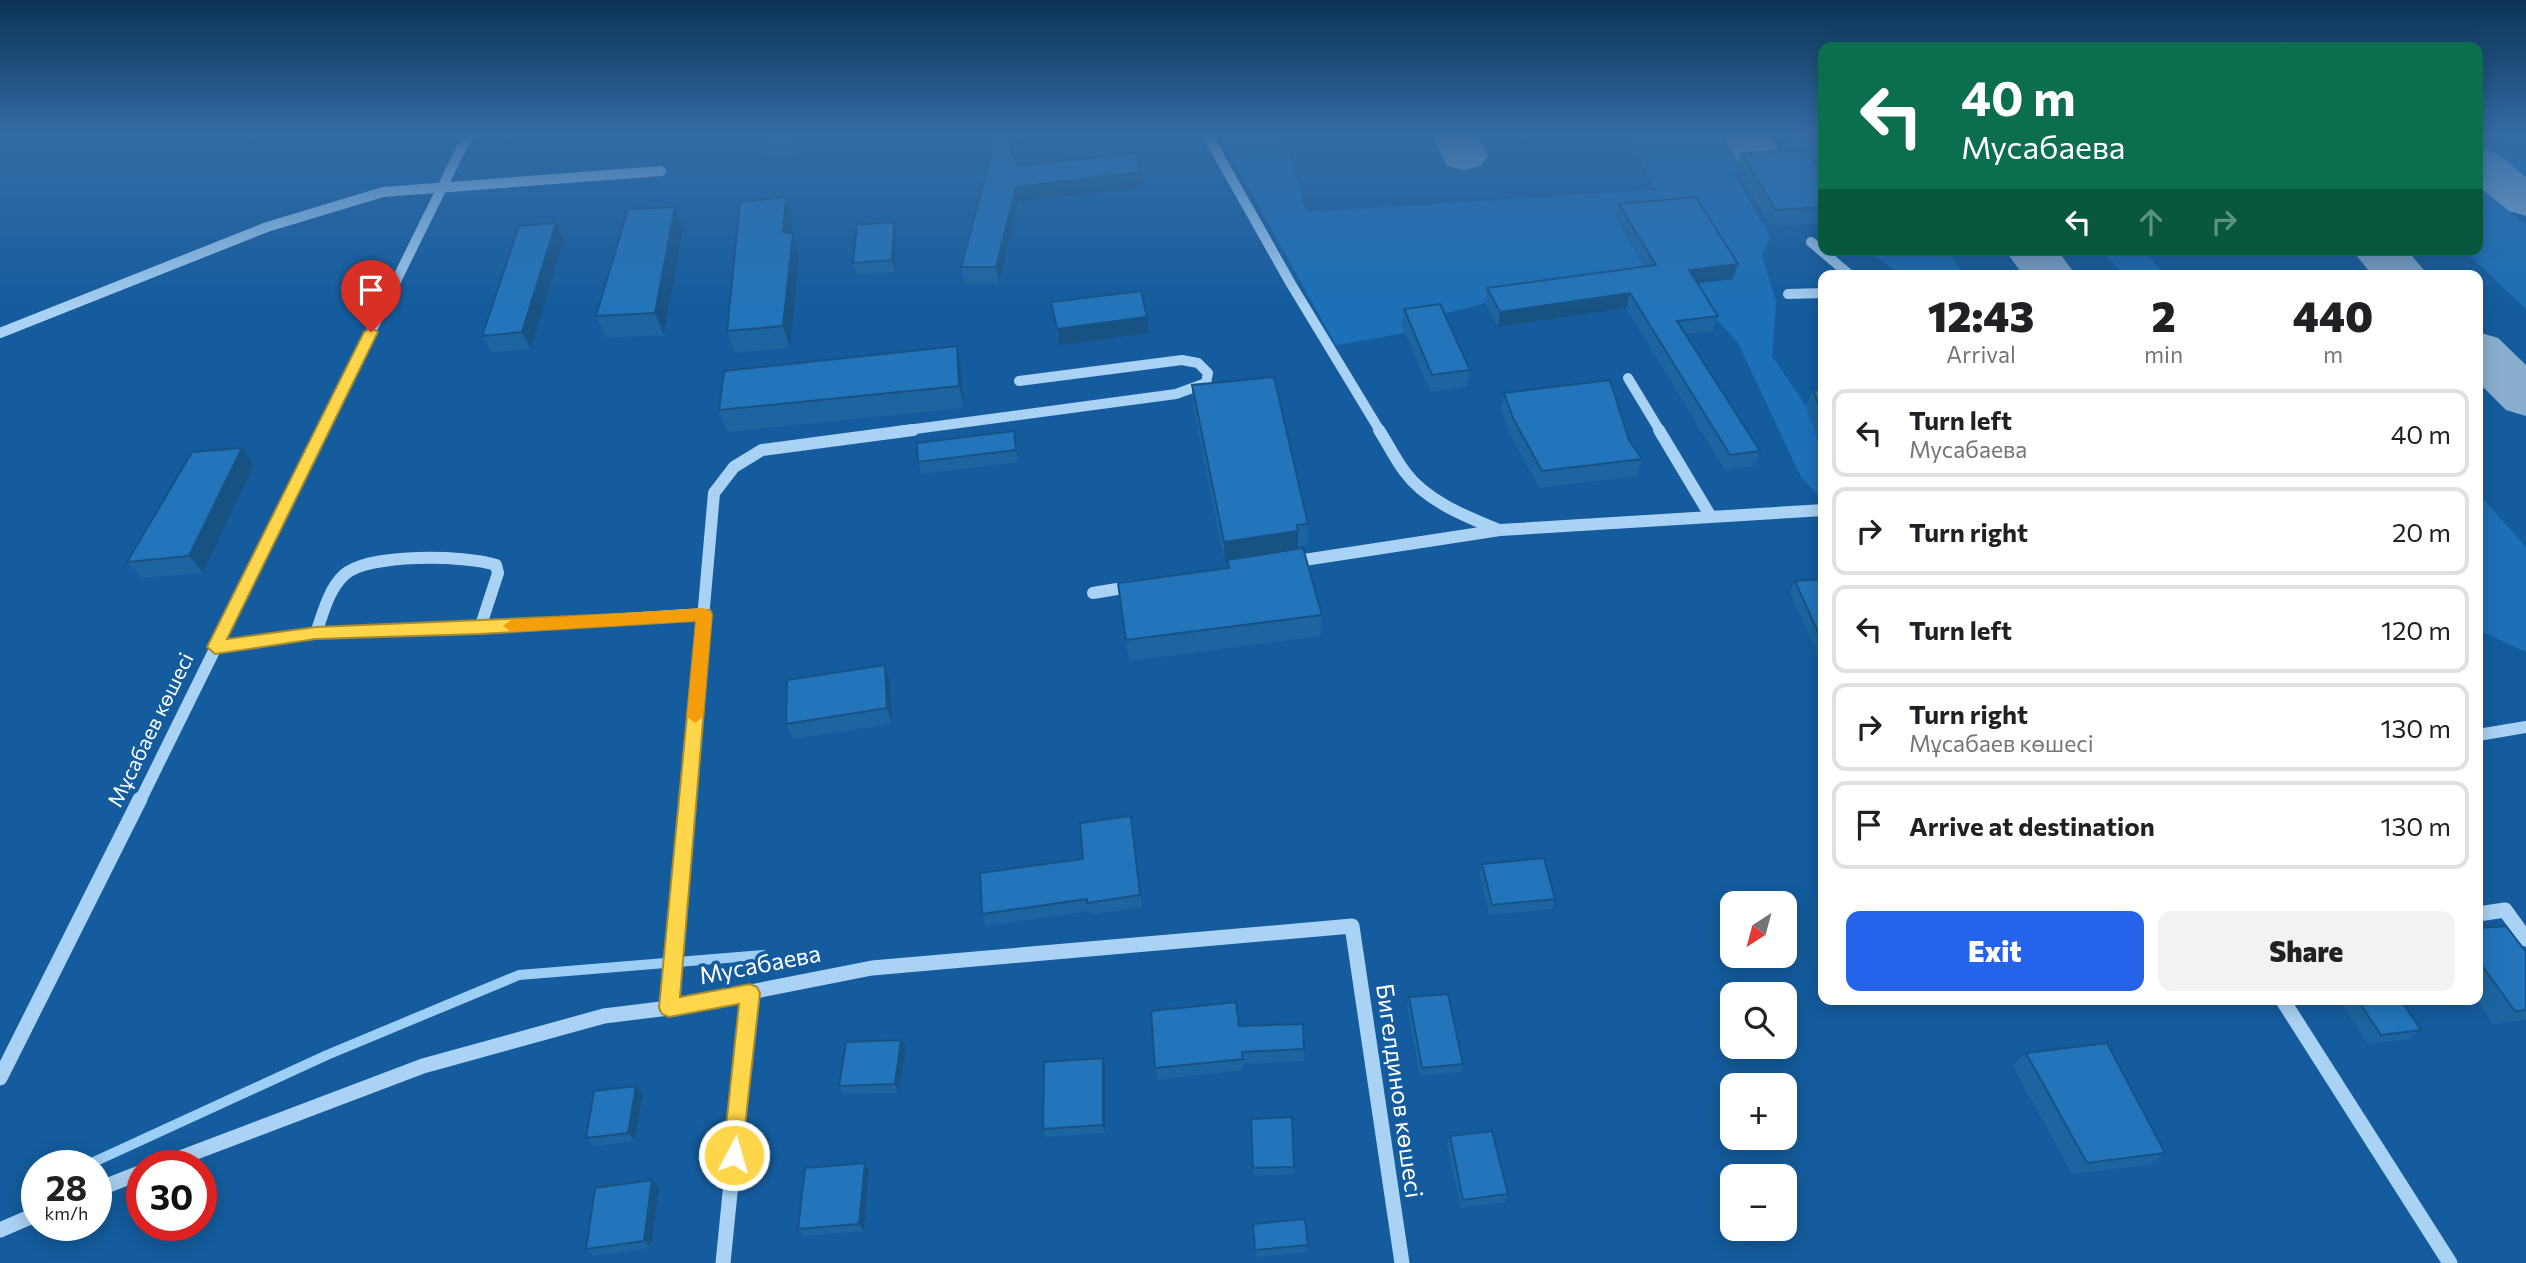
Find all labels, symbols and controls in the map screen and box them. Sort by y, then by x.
text: 40 m [1961,66,2076,126]
icon: left [1846,70,1937,161]
text: Мусабаева [1961,126,2125,166]
icon: left [2059,203,2097,241]
icon: ahead [2132,203,2170,241]
icon: right [2205,203,2243,241]
pin [341,260,401,332]
icon: arrive [352,271,390,309]
text: 12:43 [1928,289,2034,341]
text: 2 [2151,289,2176,341]
text: 440 [2293,289,2373,341]
text: Arrival [1946,340,2016,368]
text: min [2144,340,2183,368]
text: m [2323,340,2343,368]
text: Turn left [1909,404,2012,435]
icon: left [1850,414,1888,452]
text: 40 m [2391,418,2451,449]
text: Мусабаева [1909,435,2027,463]
icon: right [1850,512,1888,550]
text: Turn right [1909,516,2028,547]
text: 20 m [2392,516,2451,547]
icon: left [1850,610,1888,648]
text: Turn left [1909,614,2012,645]
text: 120 m [2381,614,2451,645]
street label: Мұсабаев көшесі [101,648,198,811]
text: Turn right [1909,698,2028,729]
icon: right [1850,708,1888,746]
text: 130 m [2380,712,2451,743]
text: Мұсабаев көшесі [1909,729,2094,757]
icon: arrive [1850,806,1888,844]
text: Arrive at destination [1909,810,2155,841]
text: 130 m [2380,810,2451,841]
north arrow [1720,891,1797,968]
map controls [1720,891,1797,1241]
button: Exit [1846,911,2144,991]
button: Share [2158,911,2455,991]
street label: Мусабаева [696,938,823,990]
street label: Бигелдинов көшесі [1371,982,1430,1200]
button: search [1720,982,1797,1059]
button: + [1720,1073,1797,1150]
position arrow [697,1118,771,1192]
speed limit sign: 30 [126,1150,217,1241]
button: − [1720,1164,1797,1241]
text: 28 [46,1165,87,1208]
text: km/h [45,1202,88,1224]

